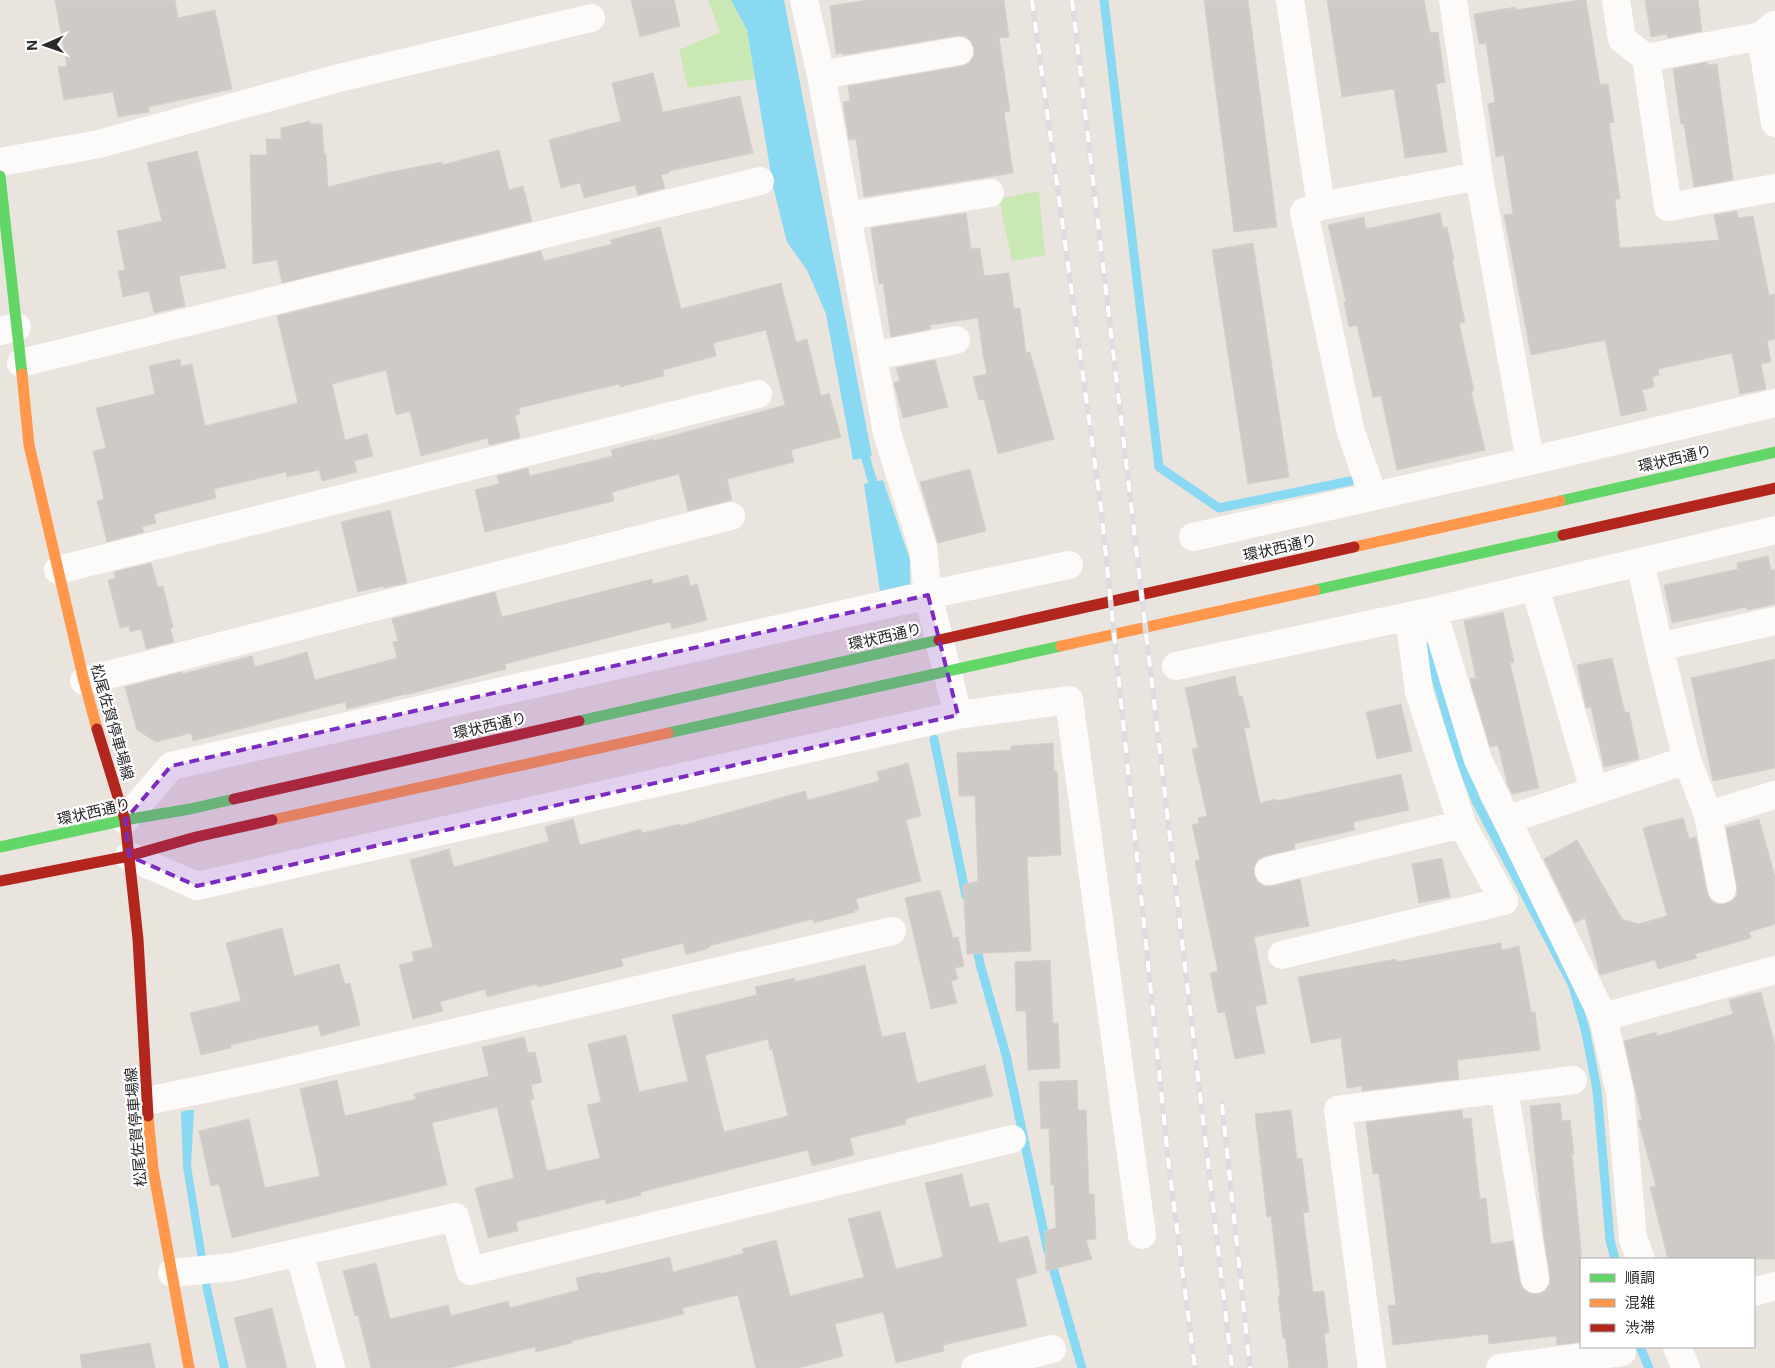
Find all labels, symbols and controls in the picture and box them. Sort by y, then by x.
north arrow [20,20,70,70]
text: N [23,40,40,51]
street label: 環状西通り [1636,441,1714,476]
street label: 環状西通り [1241,530,1319,565]
street label: 環状西通り [846,619,924,654]
street label: 松尾佐賀停車場線 [87,662,138,782]
street label: 環状西通り [451,708,529,743]
street label: 環状西通り [55,794,133,829]
street label: 松尾佐賀停車場線 [121,1066,150,1188]
legend [1580,1258,1755,1348]
text: 順調 [1625,1268,1655,1287]
text: 混雑 [1625,1293,1655,1312]
text: 渋滞 [1625,1318,1655,1337]

